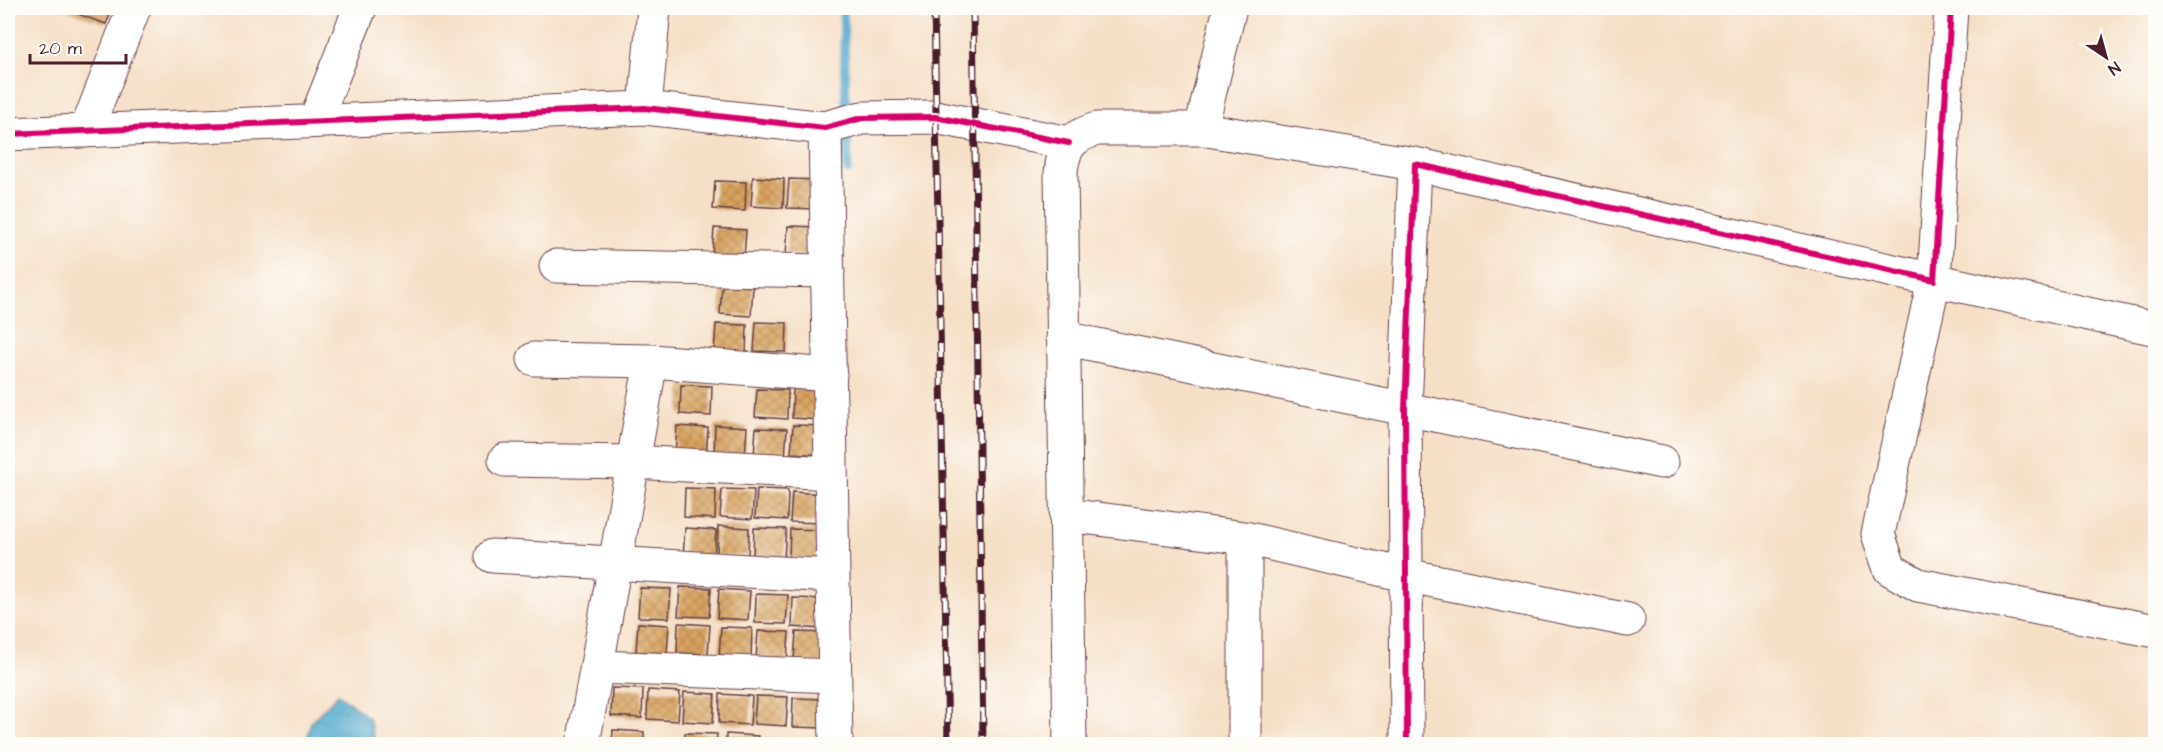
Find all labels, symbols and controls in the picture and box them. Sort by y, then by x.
scale bar [30,27,126,65]
north arrow [2076,27,2136,87]
text: 20 m [39,36,82,61]
text: N [2104,56,2125,80]

